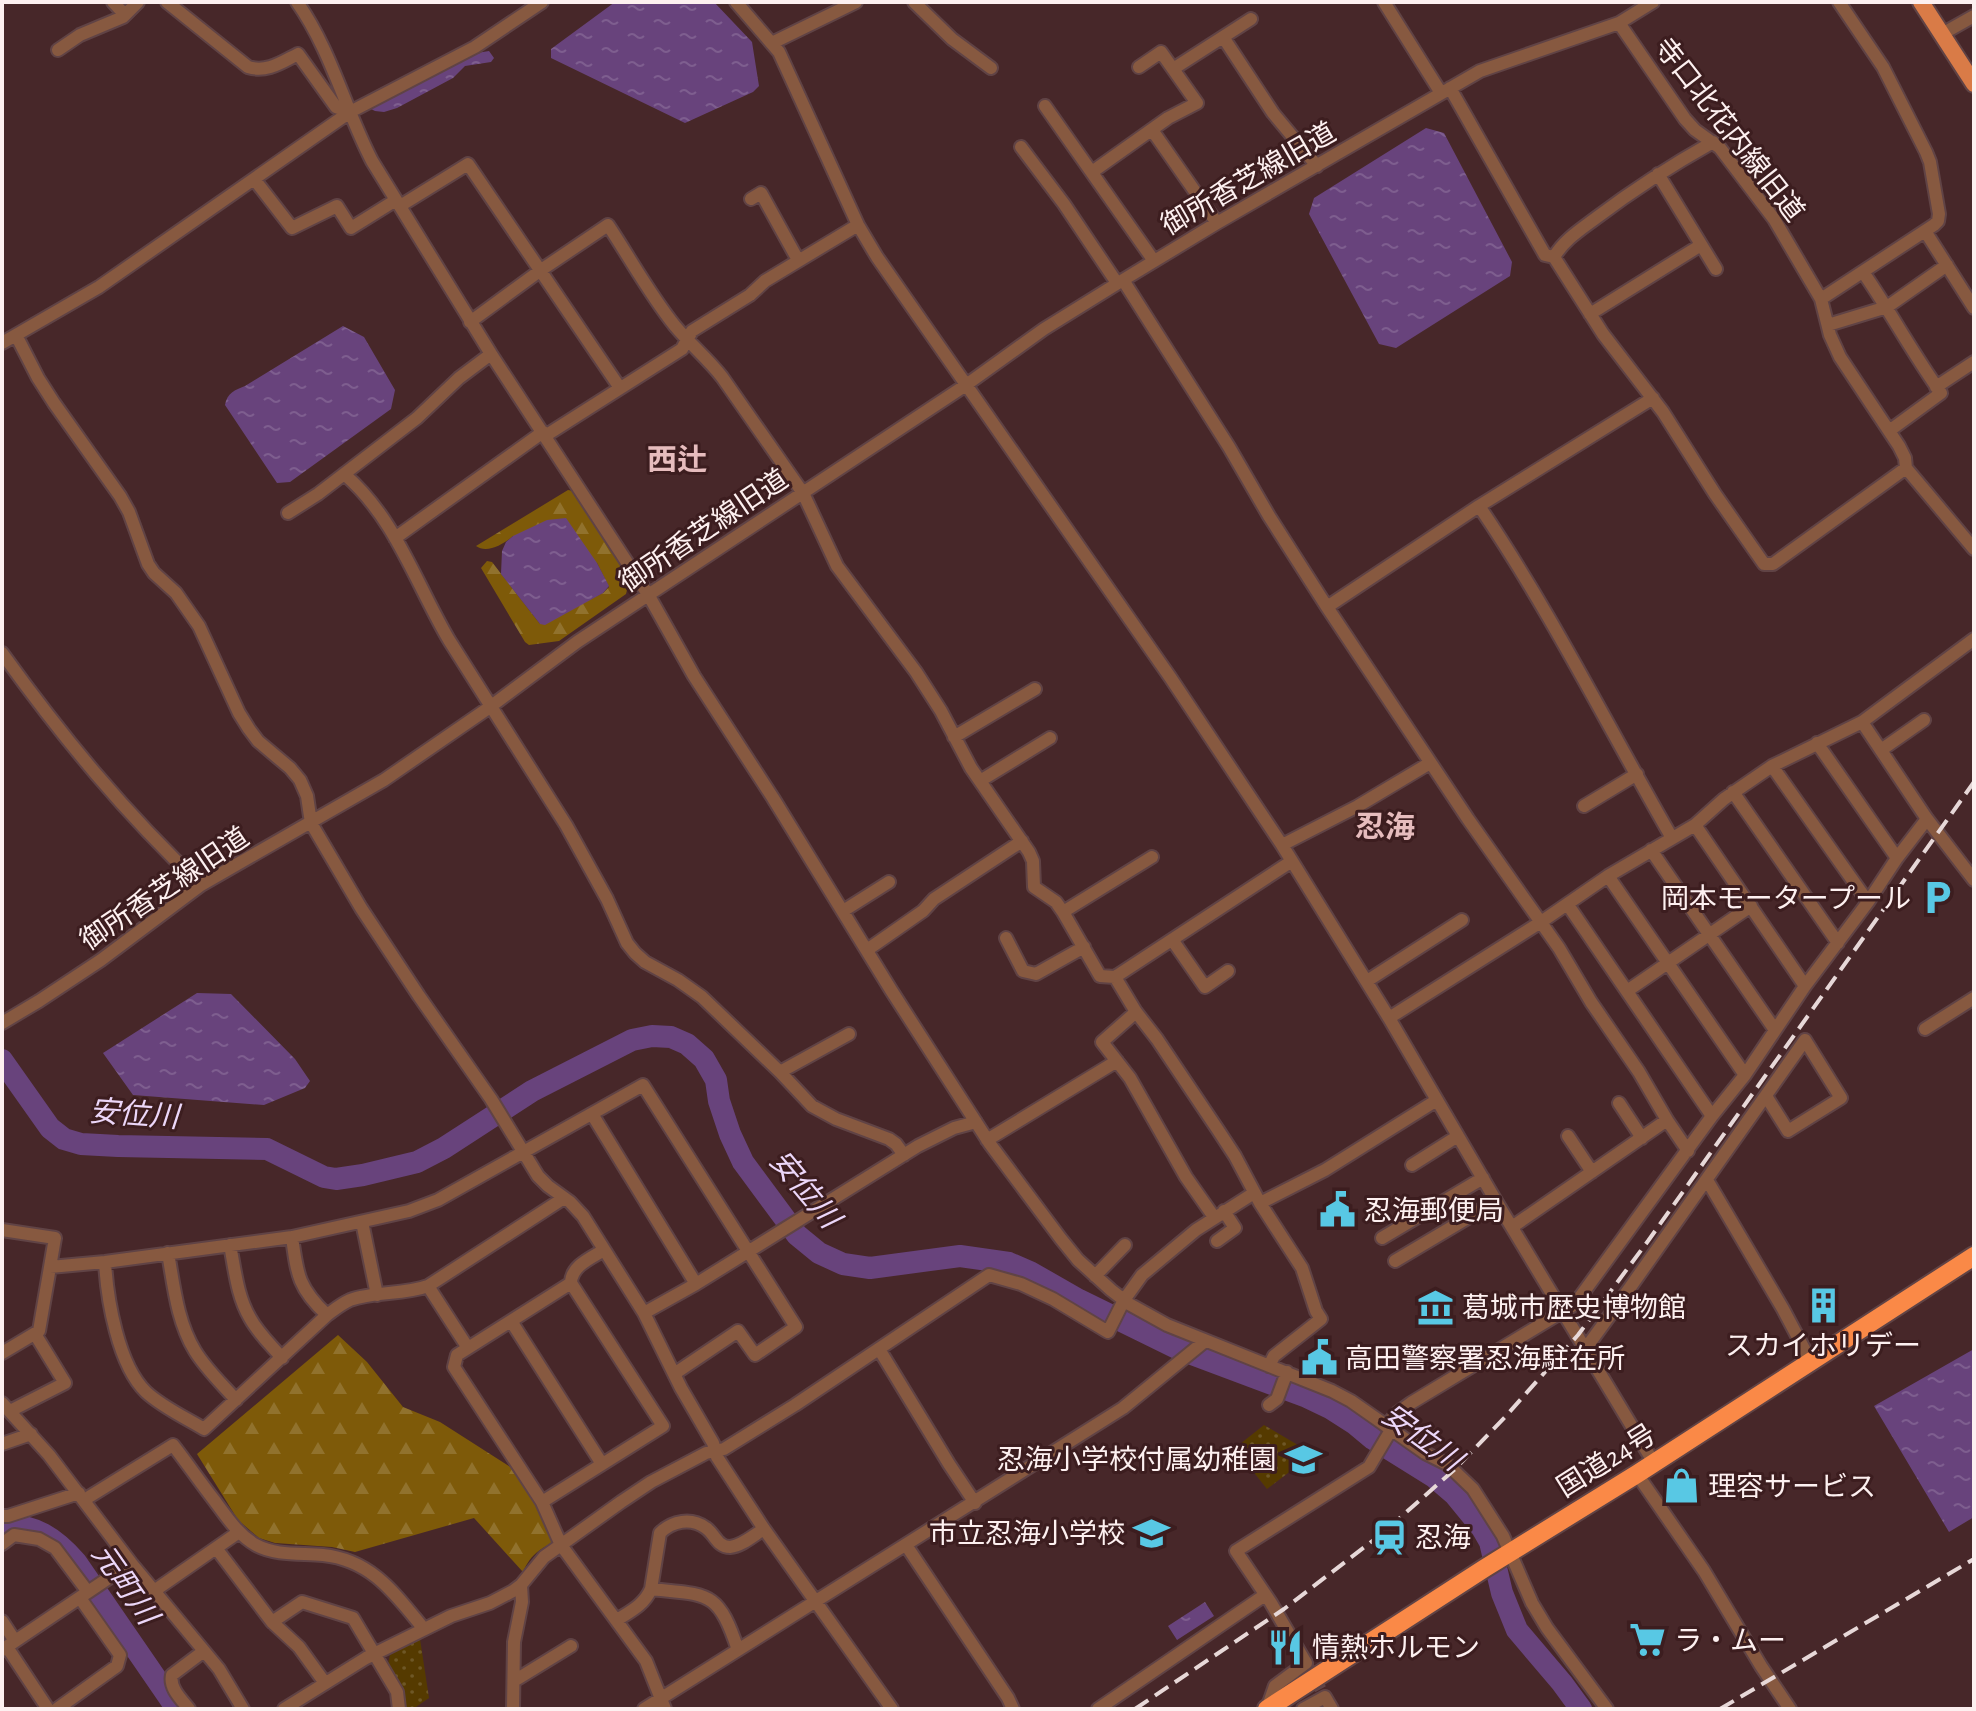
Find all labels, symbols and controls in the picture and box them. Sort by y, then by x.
street label: 寺口北花内線旧道 [1648,32,1810,227]
street label: 御所香芝線旧道 [1156,117,1341,241]
district label: 西辻 [647,444,707,476]
street label: 御所香芝線旧道 [614,464,793,598]
district label: 忍海 [1355,811,1415,843]
street label: 御所香芝線旧道 [75,822,254,956]
parking icon: 岡本モータープール [1918,879,1956,917]
place label: 岡本モータープール [1661,884,1911,914]
water label: 安位川 [88,1095,183,1133]
water label: 安位川 [764,1144,848,1236]
public building icon: 忍海郵便局 [1319,1191,1357,1229]
place label: 忍海郵便局 [1364,1196,1504,1226]
building icon: スカイホリデー [1804,1286,1842,1324]
museum icon: 葛城市歴史博物館 [1417,1288,1455,1326]
place label: 葛城市歴史博物館 [1462,1293,1686,1323]
place label: スカイホリデー [1725,1331,1921,1361]
public building icon: 高田警察署忍海駐在所 [1300,1339,1338,1377]
place label: 高田警察署忍海駐在所 [1345,1344,1625,1374]
water label: 安位川 [1376,1398,1470,1478]
street label: 国道24号 [1552,1419,1661,1503]
school or university icon: 忍海小学校付属幼稚園 [1284,1440,1322,1478]
place label: 忍海小学校付属幼稚園 [997,1445,1277,1475]
shop icon: 理容サービス [1663,1467,1701,1505]
place label: 理容サービス [1708,1472,1876,1502]
school or university icon: 市立忍海小学校 [1132,1514,1170,1552]
station icon: 忍海 [1370,1518,1408,1556]
place label: 市立忍海小学校 [929,1519,1125,1549]
place label: 忍海 [1415,1523,1471,1553]
water label: 元町川 [86,1539,164,1632]
supermarket icon: ラ・ムー [1629,1621,1667,1659]
restaurant icon: 情熱ホルモン [1267,1628,1305,1666]
place label: ラ・ムー [1674,1628,1786,1656]
place label: 情熱ホルモン [1312,1633,1480,1663]

